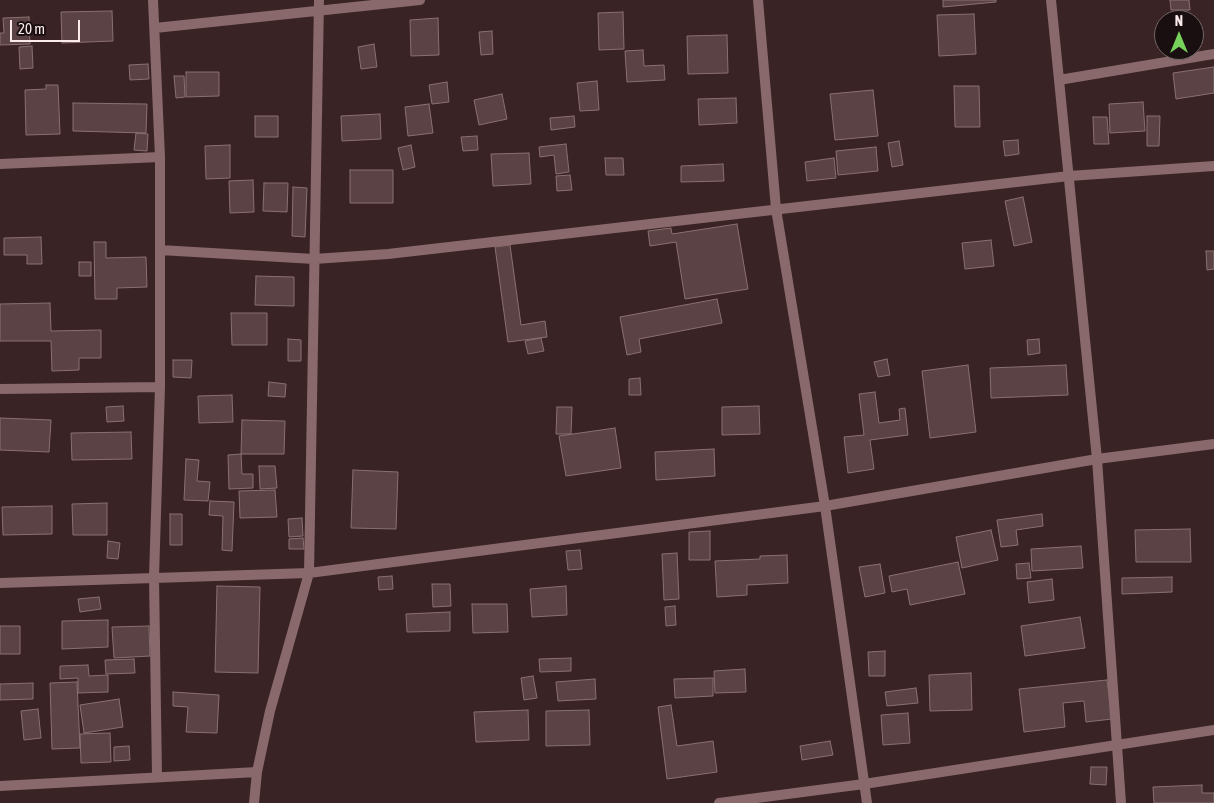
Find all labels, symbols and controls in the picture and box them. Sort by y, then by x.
scale bar [12,10,82,42]
north arrow [1154,10,1204,60]
text: N [1175,13,1183,29]
text: 20 m [18,20,45,37]

